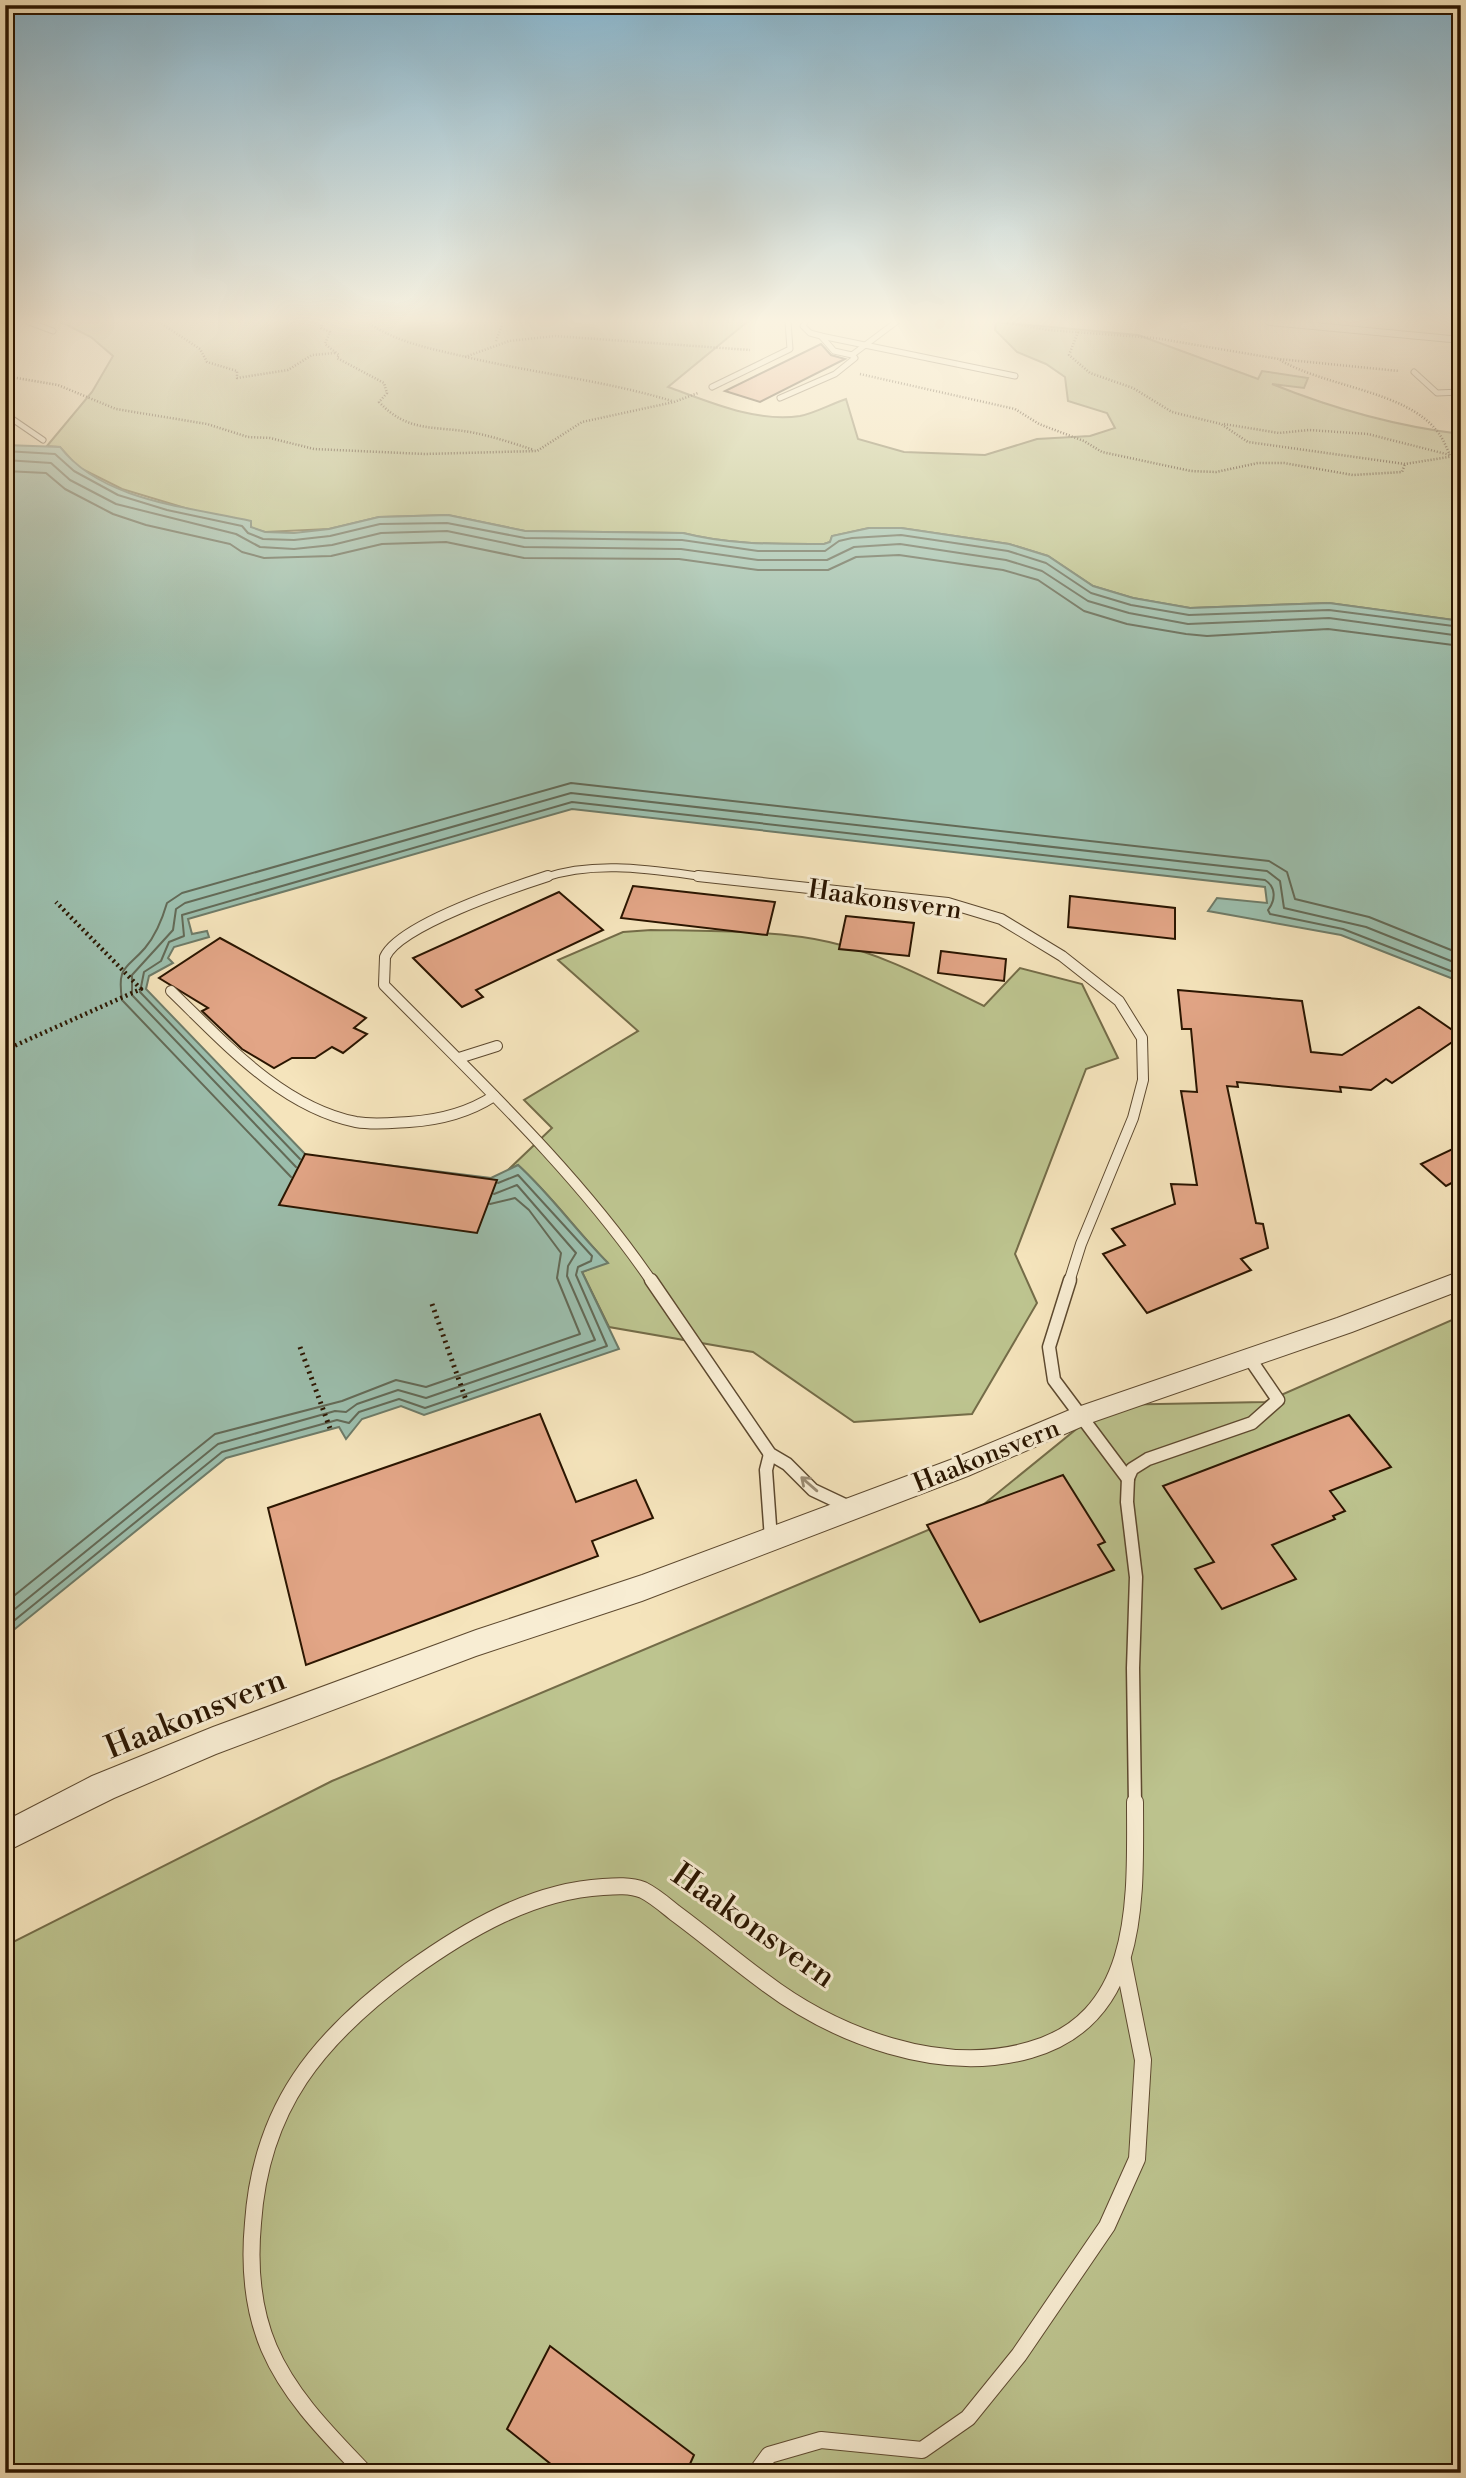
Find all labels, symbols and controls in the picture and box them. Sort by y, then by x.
street label: Haakonsvern [806,873,964,927]
street label: Haakonsvern [908,1412,1064,1500]
one-way arrow [800,1477,818,1493]
street label: Haakonsvern [99,1660,291,1768]
street label: Haakonsvern [664,1855,843,1997]

